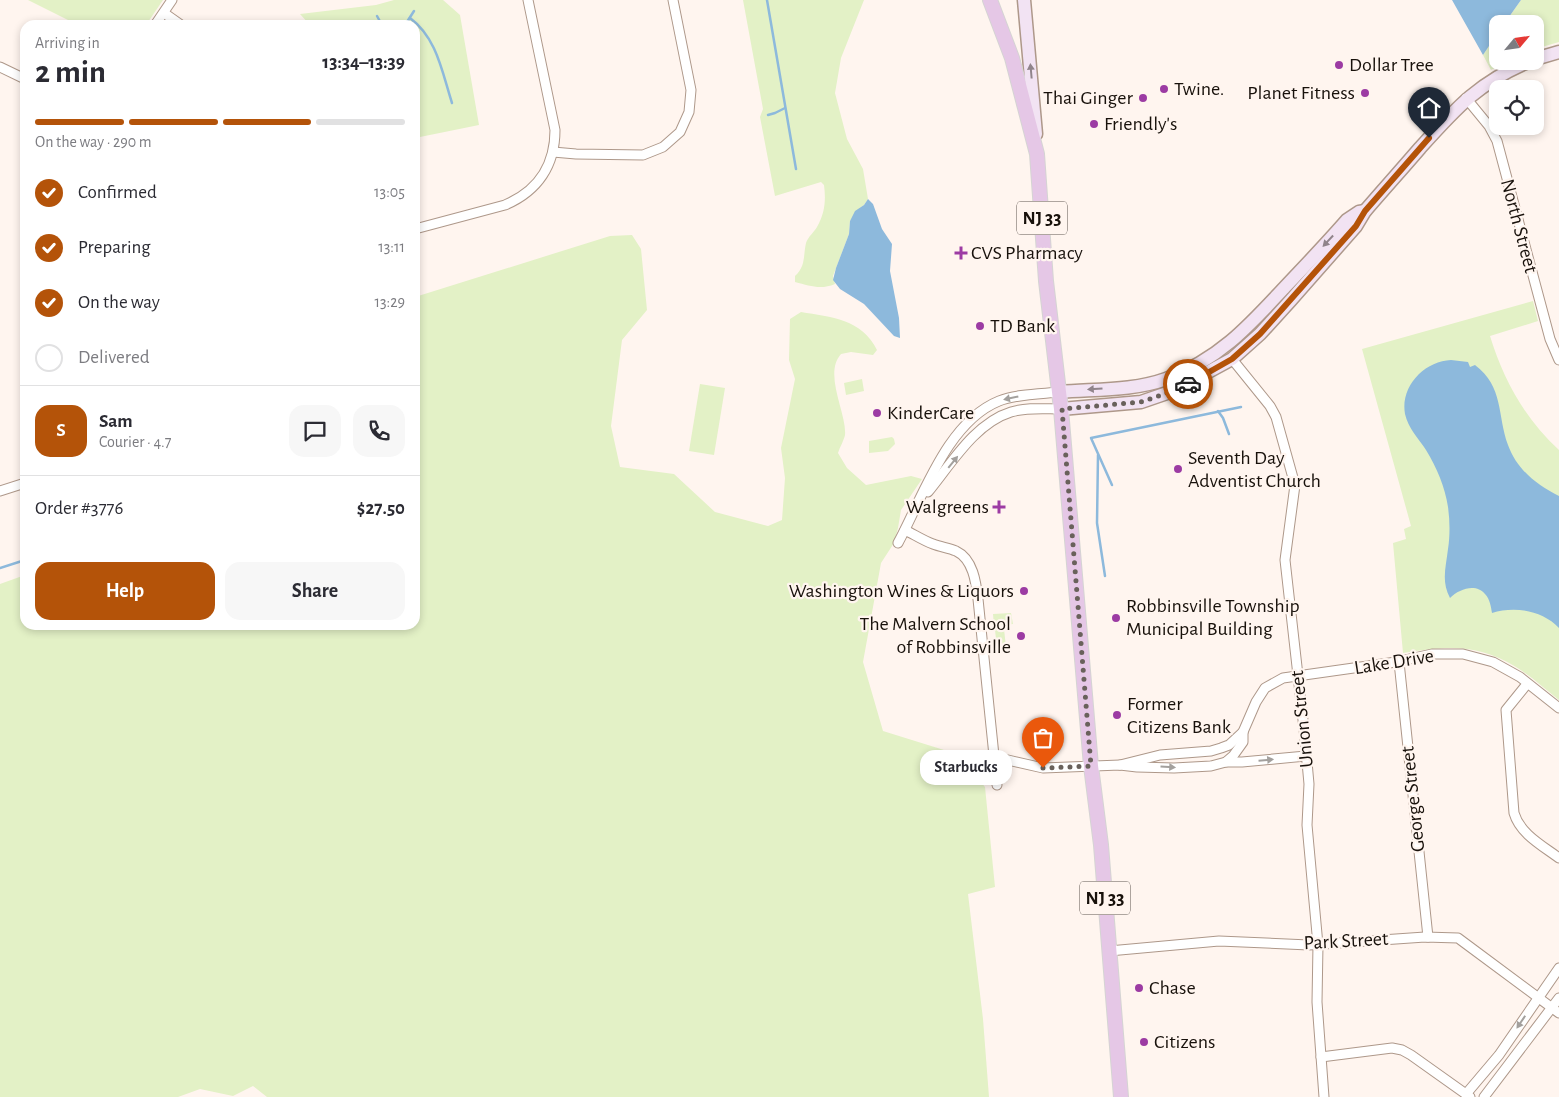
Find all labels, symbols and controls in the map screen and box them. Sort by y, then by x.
north arrow [1489,15,1544,70]
map controls [1489,15,1544,135]
text: Arriving in [35,35,100,51]
text: 13:34–13:39 [322,53,405,72]
place label: Dollar Tree [1349,55,1434,75]
text: 2 min [35,56,106,88]
marker: Dollar Tree [1333,59,1345,71]
one-way arrow [1026,62,1034,78]
place label: Twine. [1174,79,1224,99]
button: locate [1489,80,1544,135]
marker: Twine. [1158,83,1170,95]
place label: Planet Fitness [1247,83,1355,103]
marker: Planet Fitness [1359,87,1371,99]
pin [1408,87,1450,138]
place label: Thai Ginger [1043,88,1134,108]
marker: Thai Ginger [1137,92,1149,104]
icon: home [1415,94,1443,122]
place label: Friendly's [1104,114,1177,134]
marker: Friendly's [1088,118,1100,130]
text: On the way · 290 m [35,134,152,150]
street label: North Street [1497,177,1541,276]
icon: check [35,179,63,207]
text: Confirmed [78,183,157,202]
text: 13:05 [374,184,405,200]
road number: NJ 33 [1017,202,1067,234]
icon: check [35,234,63,262]
one-way arrow [1322,235,1334,247]
text: Preparing [78,238,151,257]
text: 13:11 [378,239,405,255]
place label: CVS Pharmacy [971,243,1083,263]
marker: CVS Pharmacy [955,247,967,259]
icon: check [35,289,63,317]
text: On the way [78,293,160,312]
text: 13:29 [374,294,405,310]
place label: TD Bank [990,316,1055,336]
marker: TD Bank [974,320,986,332]
text: Delivered [78,348,150,367]
courier [1163,359,1213,409]
icon: car [1174,370,1202,398]
one-way arrow [1087,386,1103,394]
one-way arrow [1003,395,1019,403]
place label: KinderCare [887,403,974,423]
button: chat [289,405,341,457]
button: phone [353,405,405,457]
marker: KinderCare [871,407,883,419]
text: Sam [99,412,133,431]
text: S [56,421,66,440]
text: Courier · 4.7 [99,434,171,450]
place label: Seventh Day Adventist Church [1188,448,1321,491]
one-way arrow [947,456,958,469]
marker: Seventh Day Adventist Church [1172,463,1184,475]
place label: Walgreens [906,497,989,517]
text: Order #3776 [35,499,123,518]
text: $27.50 [357,499,405,518]
marker: Walgreens [993,501,1005,513]
button: Help [35,562,215,620]
button: Share [225,562,405,620]
place label: Washington Wines & Liquors [789,581,1014,601]
marker: Washington Wines & Liquors [1018,585,1030,597]
place label: Robbinsville Township Municipal Building [1126,596,1300,639]
marker: Robbinsville Township Municipal Building [1110,612,1122,624]
place label: The Malvern School of Robbinsville [860,614,1011,657]
marker: The Malvern School of Robbinsville [1015,630,1027,642]
street label: Lake Drive [1353,646,1435,678]
street label: Union Street [1287,669,1317,769]
place label: Former Citizens Bank [1127,694,1231,737]
marker: Former Citizens Bank [1111,709,1123,721]
pin [1022,717,1064,768]
icon: bag [1029,724,1057,752]
street label: George Street [1397,745,1428,853]
callout: Starbucks [920,750,1013,786]
one-way arrow [1259,755,1275,763]
text: Starbucks [934,759,998,775]
one-way arrow [1161,764,1177,772]
road number: NJ 33 [1080,881,1130,914]
street label: Park Street [1303,929,1390,953]
place label: Chase [1149,978,1196,998]
marker: Chase [1133,982,1145,994]
one-way arrow [1516,1016,1526,1029]
place label: Citizens [1154,1032,1215,1052]
marker: Citizens [1138,1036,1150,1048]

